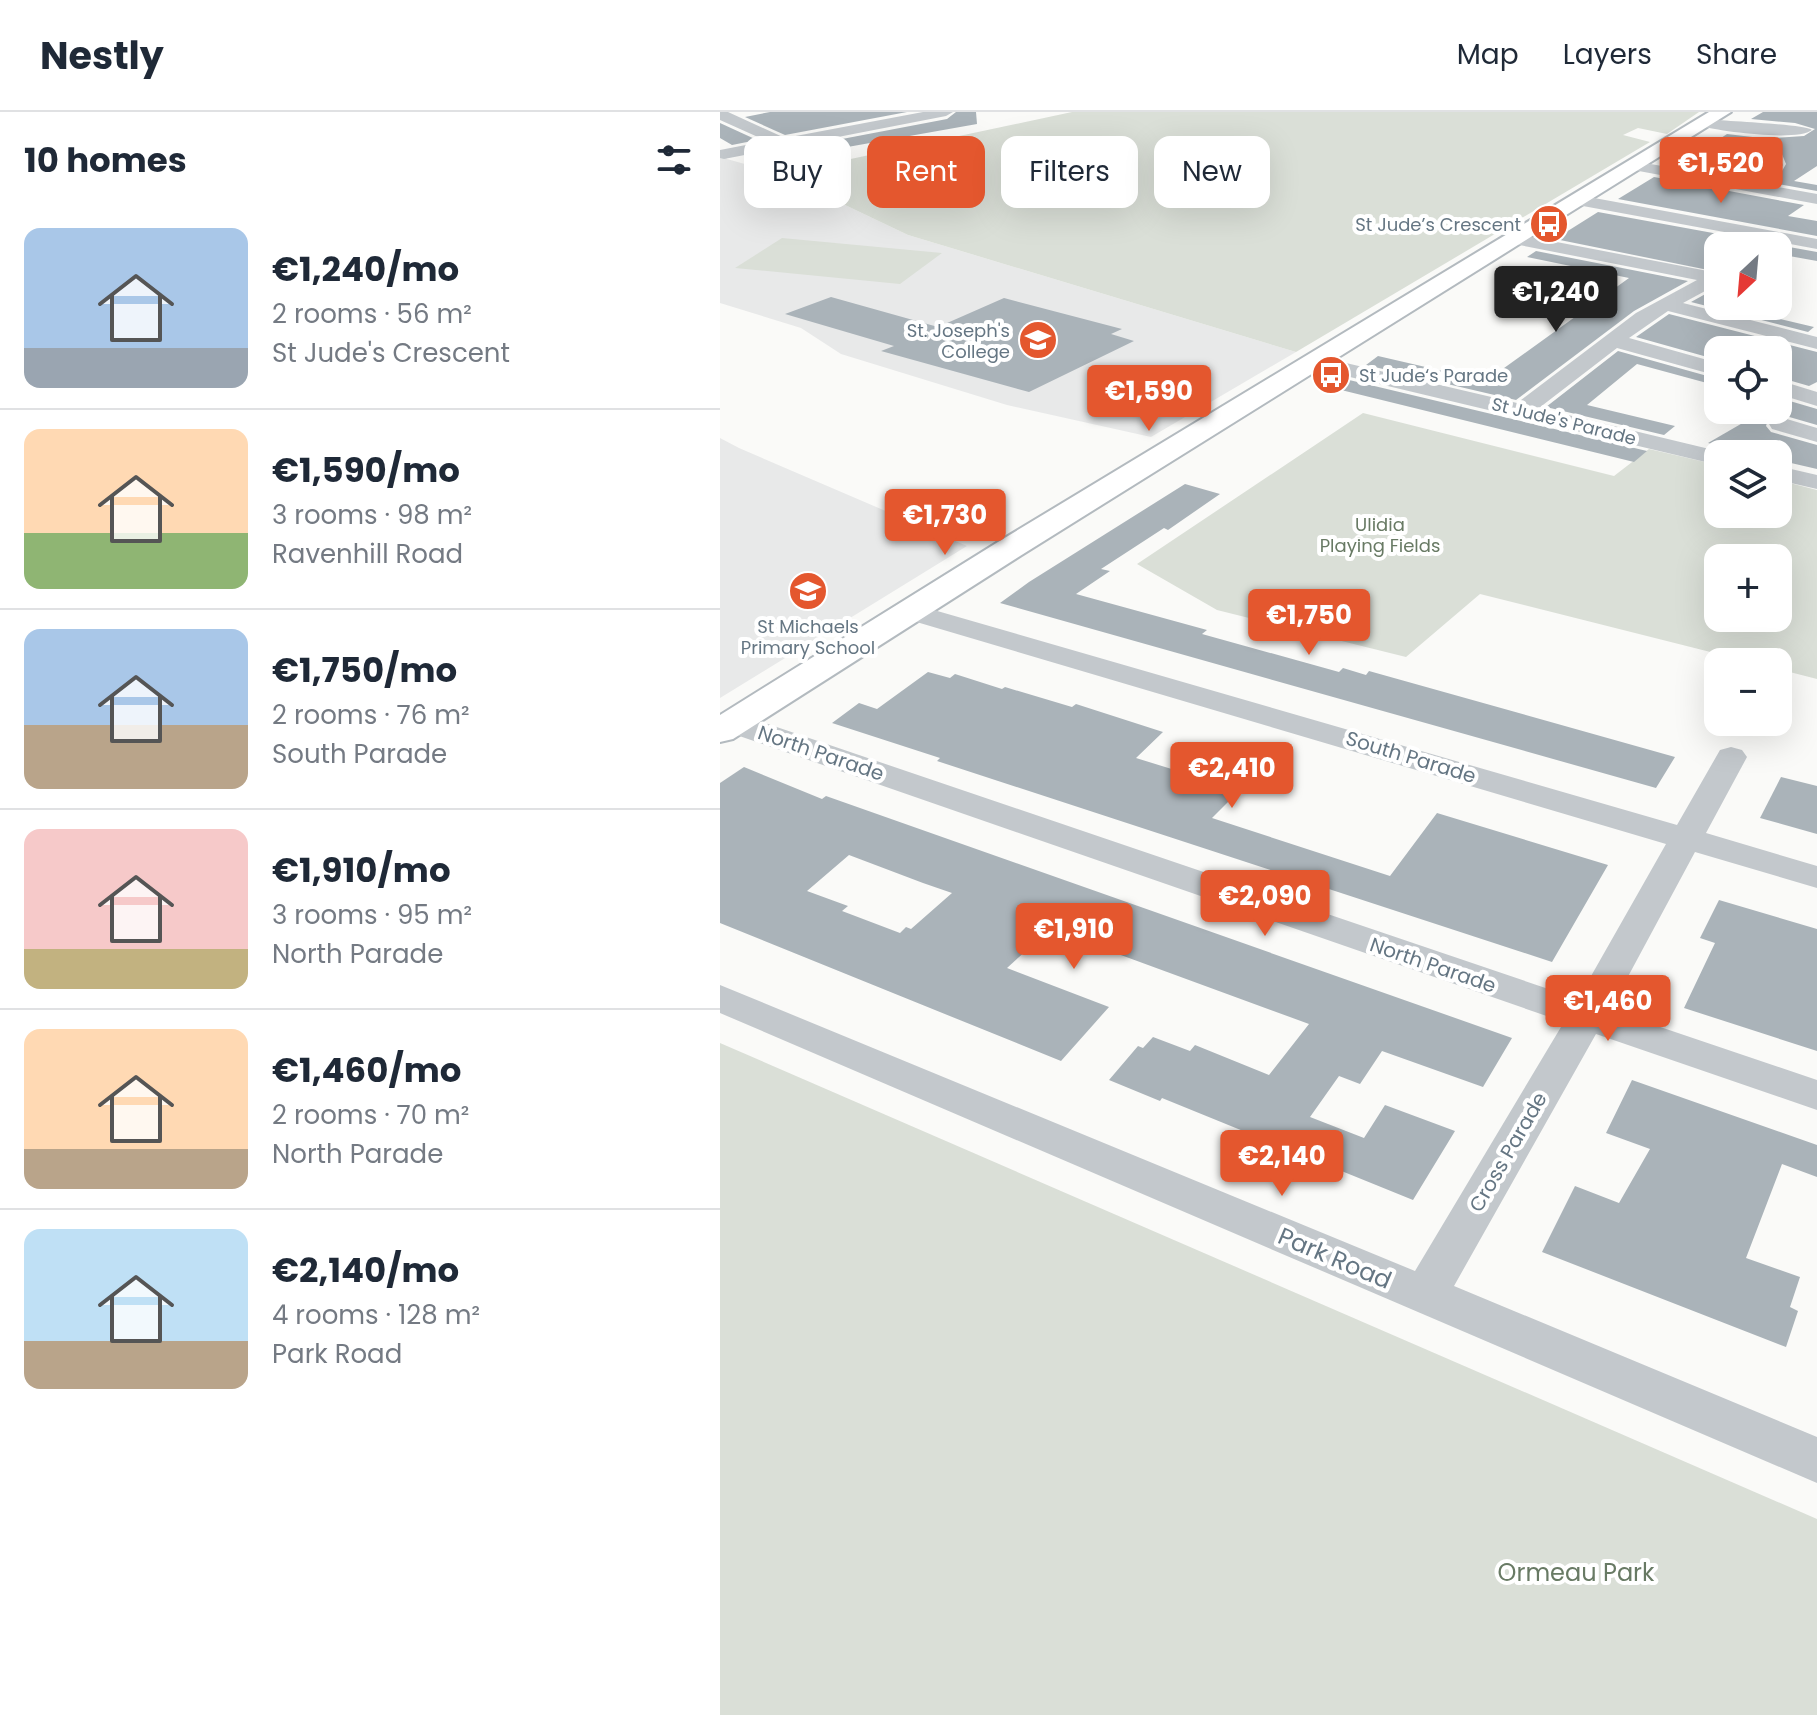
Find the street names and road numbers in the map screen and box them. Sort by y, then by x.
street label: St Jude's Parade [1489,391,1639,451]
street label: North Parade [754,718,888,788]
street label: South Parade [1342,724,1480,790]
street label: North Parade [1366,930,1500,1000]
street label: Cross Parade [1462,1087,1554,1217]
street label: Park Road [1273,1219,1397,1297]

